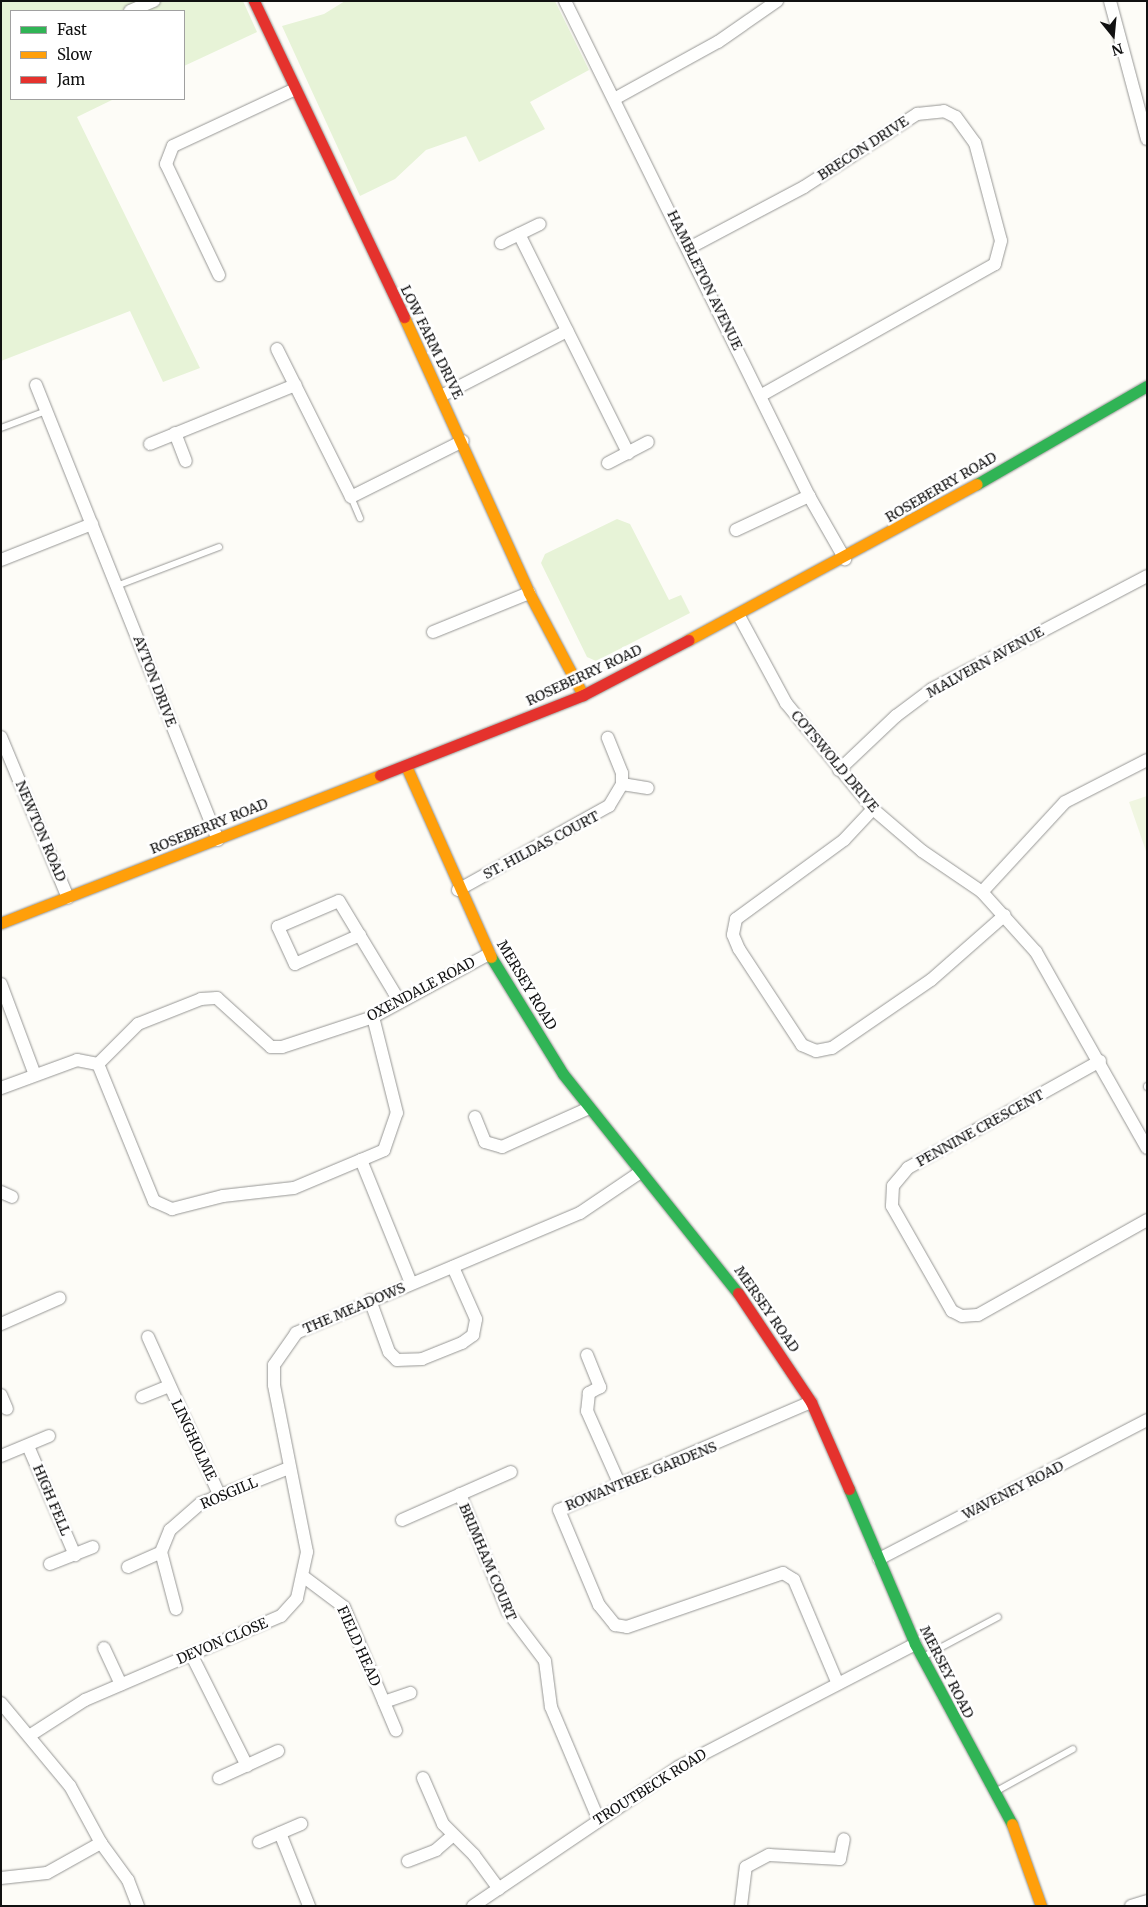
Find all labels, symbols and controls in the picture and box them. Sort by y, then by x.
legend [10,10,185,100]
north arrow [1088,10,1138,60]
text: Fast [57,20,87,39]
text: N [1109,39,1125,60]
text: Slow [57,45,92,64]
text: Jam [57,70,85,89]
street label: BRECON DRIVE [815,112,911,184]
street label: HAMBLETON AVENUE [664,207,746,353]
street label: LOW FARM DRIVE [397,282,467,402]
street label: ROSEBERRY ROAD [882,448,1000,526]
street label: MALVERN AVENUE [923,623,1047,701]
street label: AYTON DRIVE [130,633,180,729]
street label: ROSEBERRY ROAD [523,641,645,709]
street label: COTSWOLD DRIVE [788,707,882,815]
street label: NEWTON ROAD [12,778,70,884]
street label: ROSEBERRY ROAD [148,795,270,857]
street label: ST. HILDAS COURT [480,807,602,883]
street label: MERSEY ROAD [494,937,560,1033]
street label: OXENDALE ROAD [364,953,478,1025]
street label: PENNINE CRESCENT [913,1086,1047,1170]
street label: MERSEY ROAD [731,1263,803,1355]
street label: THE MEADOWS [300,1279,408,1337]
street label: LINGHOLME [168,1397,220,1483]
street label: ROWANTREE GARDENS [563,1438,719,1514]
street label: WAVENEY ROAD [959,1457,1067,1523]
street label: HIGH FELL [30,1462,74,1538]
street label: ROSGILL [198,1473,260,1513]
street label: BRIMHAM COURT [456,1501,520,1623]
street label: FIELD HEAD [334,1603,384,1689]
street label: DEVON CLOSE [174,1614,270,1668]
street label: MERSEY ROAD [916,1623,978,1721]
street label: TROUTBECK ROAD [590,1745,710,1829]

